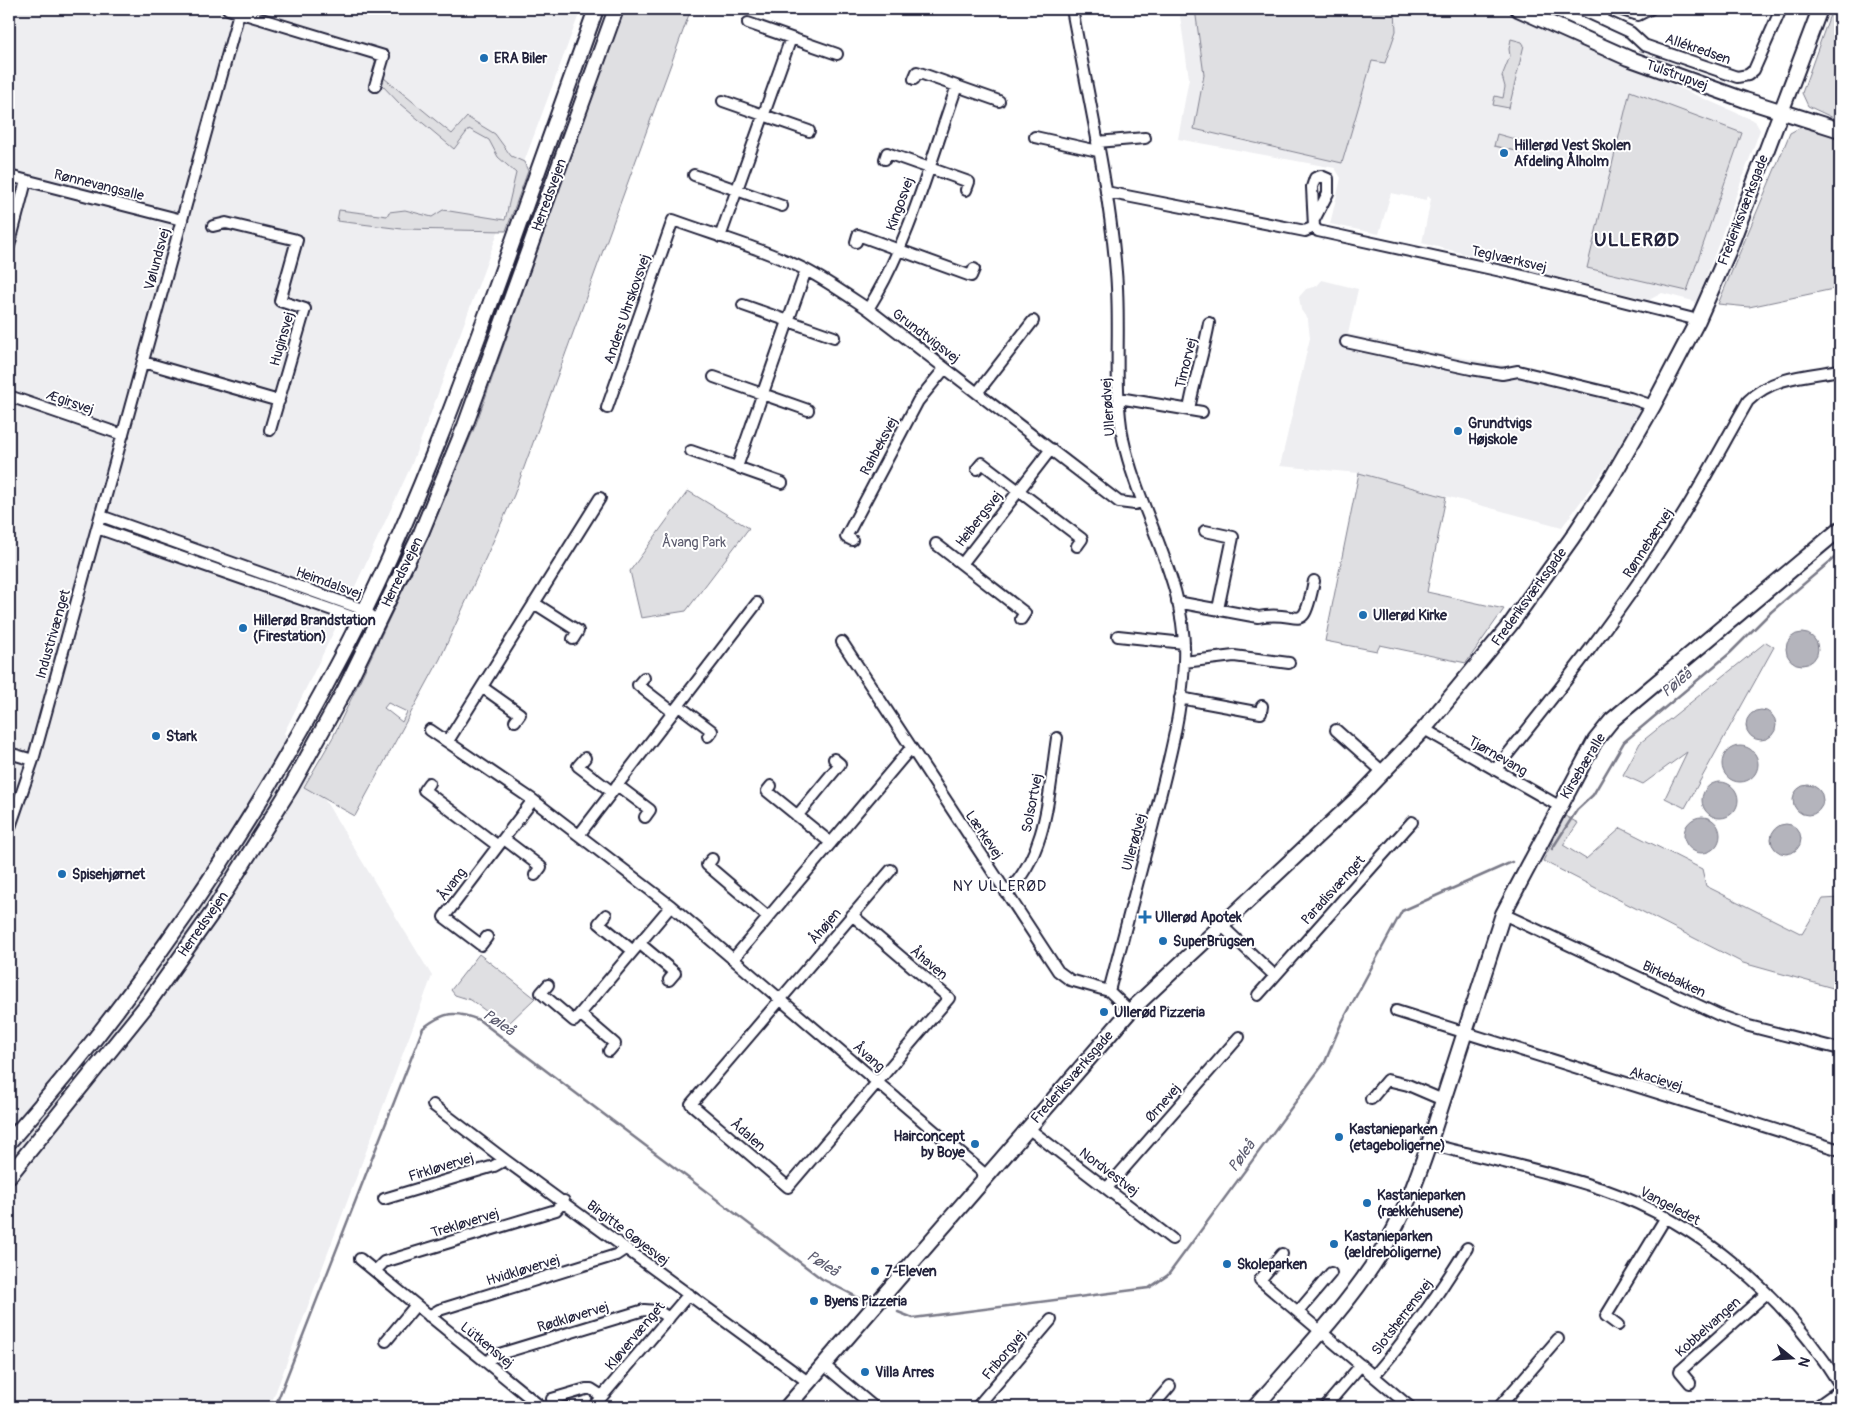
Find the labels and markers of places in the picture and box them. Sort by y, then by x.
place label: ERA Biler [494,50,548,67]
marker: ERA Biler [478,52,490,64]
place label: Hillerød Vest Skolen Afdeling Ålholm [1514,137,1631,170]
marker: Hillerød Vest Skolen Afdeling Ålholm [1498,147,1510,159]
place label: Grundtvigs Højskole [1468,415,1533,448]
marker: Grundtvigs Højskole [1452,425,1464,437]
place label: Ullerød Kirke [1373,607,1448,624]
marker: Ullerød Kirke [1357,609,1369,621]
place label: Hillerød Brandstation (Firestation) [253,612,376,645]
marker: Hillerød Brandstation (Firestation) [237,622,249,634]
place label: Stark [166,728,197,745]
marker: Stark [150,730,162,742]
place label: Spisehjørnet [72,866,146,883]
marker: Spisehjørnet [56,868,68,880]
place label: Ullerød Apotek [1155,909,1242,926]
marker: Ullerød Apotek [1139,911,1151,923]
place label: SuperBrugsen [1173,933,1255,950]
marker: SuperBrugsen [1157,935,1169,947]
place label: Ullerød Pizzeria [1114,1004,1205,1021]
marker: Ullerød Pizzeria [1098,1006,1110,1018]
place label: Kastanieparken (etageboligerne) [1349,1121,1445,1154]
place label: Hairconcept by Boye [893,1128,966,1161]
marker: Kastanieparken (etageboligerne) [1333,1131,1345,1143]
marker: Hairconcept by Boye [969,1138,981,1150]
place label: Kastanieparken (rækkehusene) [1377,1187,1466,1220]
marker: Kastanieparken (rækkehusene) [1361,1197,1373,1209]
place label: Kastanieparken (ældreboligerne) [1344,1228,1442,1261]
marker: Kastanieparken (ældreboligerne) [1328,1238,1340,1250]
place label: Skoleparken [1237,1256,1307,1273]
marker: Skoleparken [1221,1258,1233,1270]
place label: 7-Eleven [885,1263,937,1280]
marker: 7-Eleven [869,1265,881,1277]
place label: Byens Pizzeria [824,1293,908,1310]
marker: Byens Pizzeria [808,1295,820,1307]
place label: Villa Arres [875,1364,935,1381]
marker: Villa Arres [859,1366,871,1378]

